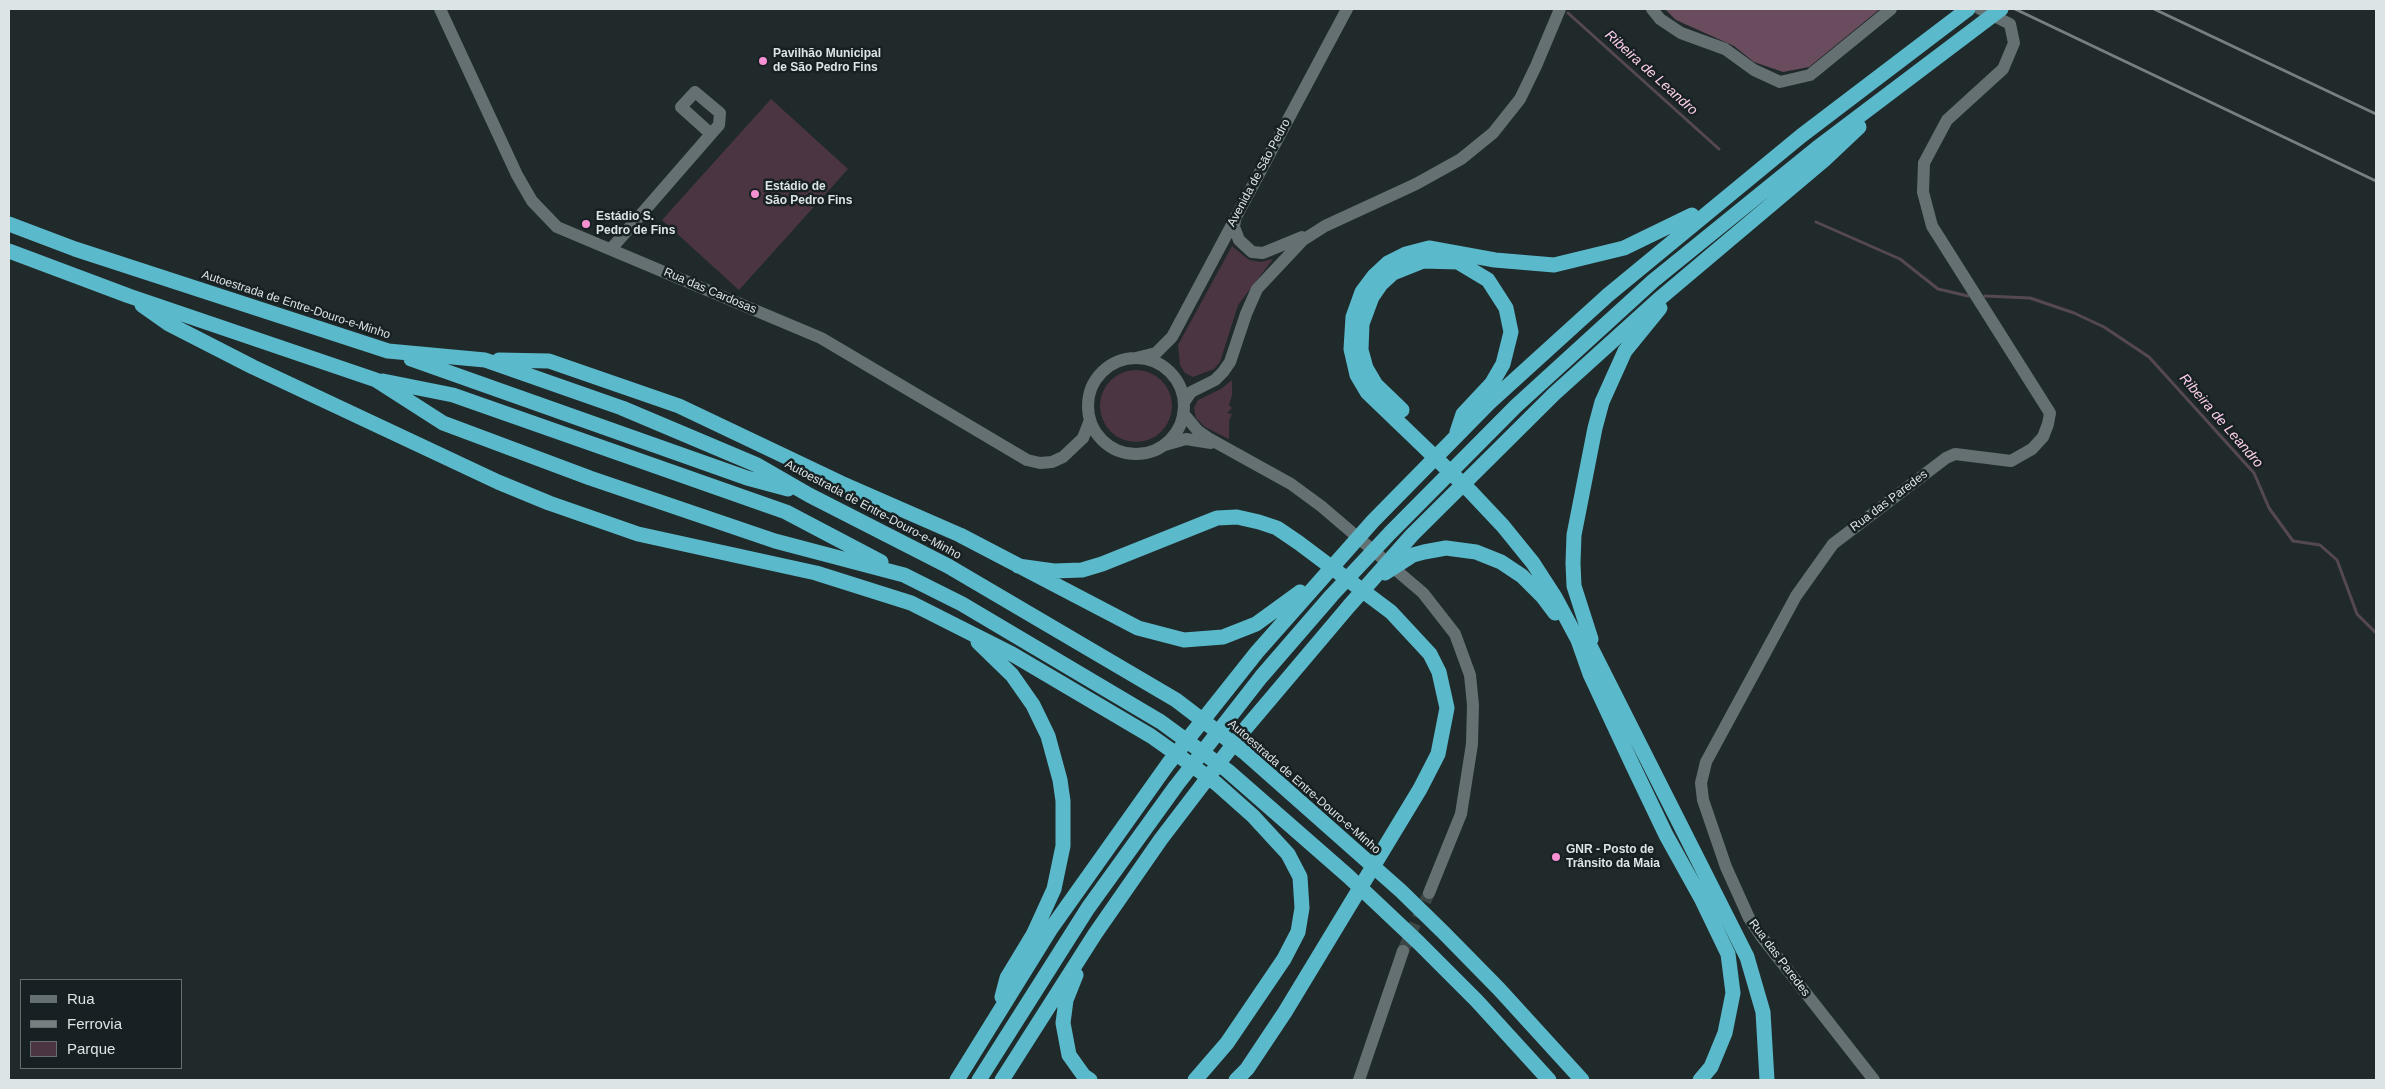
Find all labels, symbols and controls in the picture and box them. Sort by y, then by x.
water label: Ribeira de Leandro [1601,27,1701,119]
place label: Pavilhão Municipal de São Pedro Fins [773,47,881,75]
marker: Pavilhão Municipal de São Pedro Fins [757,55,769,67]
street label: Avenida de São Pedro [1225,117,1293,229]
place label: Estádio de São Pedro Fins [765,180,852,208]
marker: Estádio de São Pedro Fins [749,188,761,200]
place label: Estádio S. Pedro de Fins [596,210,675,238]
marker: Estádio S. Pedro de Fins [580,218,592,230]
street label: Rua das Cardosas [661,265,759,317]
street label: Autoestrada de Entre-Douro-e-Minho [200,268,392,342]
water label: Ribeira de Leandro [2176,371,2266,471]
street label: Autoestrada de Entre-Douro-e-Minho [782,457,964,563]
street label: Rua das Paredes [1848,467,1930,535]
street label: Autoestrada de Entre-Douro-e-Minho [1225,717,1383,857]
place label: GNR - Posto de Trânsito da Maia [1566,843,1660,871]
marker: GNR - Posto de Trânsito da Maia [1550,851,1562,863]
street label: Rua das Paredes [1745,917,1813,999]
legend [20,979,182,1069]
text: Rua [67,990,95,1007]
text: Ferrovia [67,1015,122,1032]
text: Parque [67,1040,115,1057]

